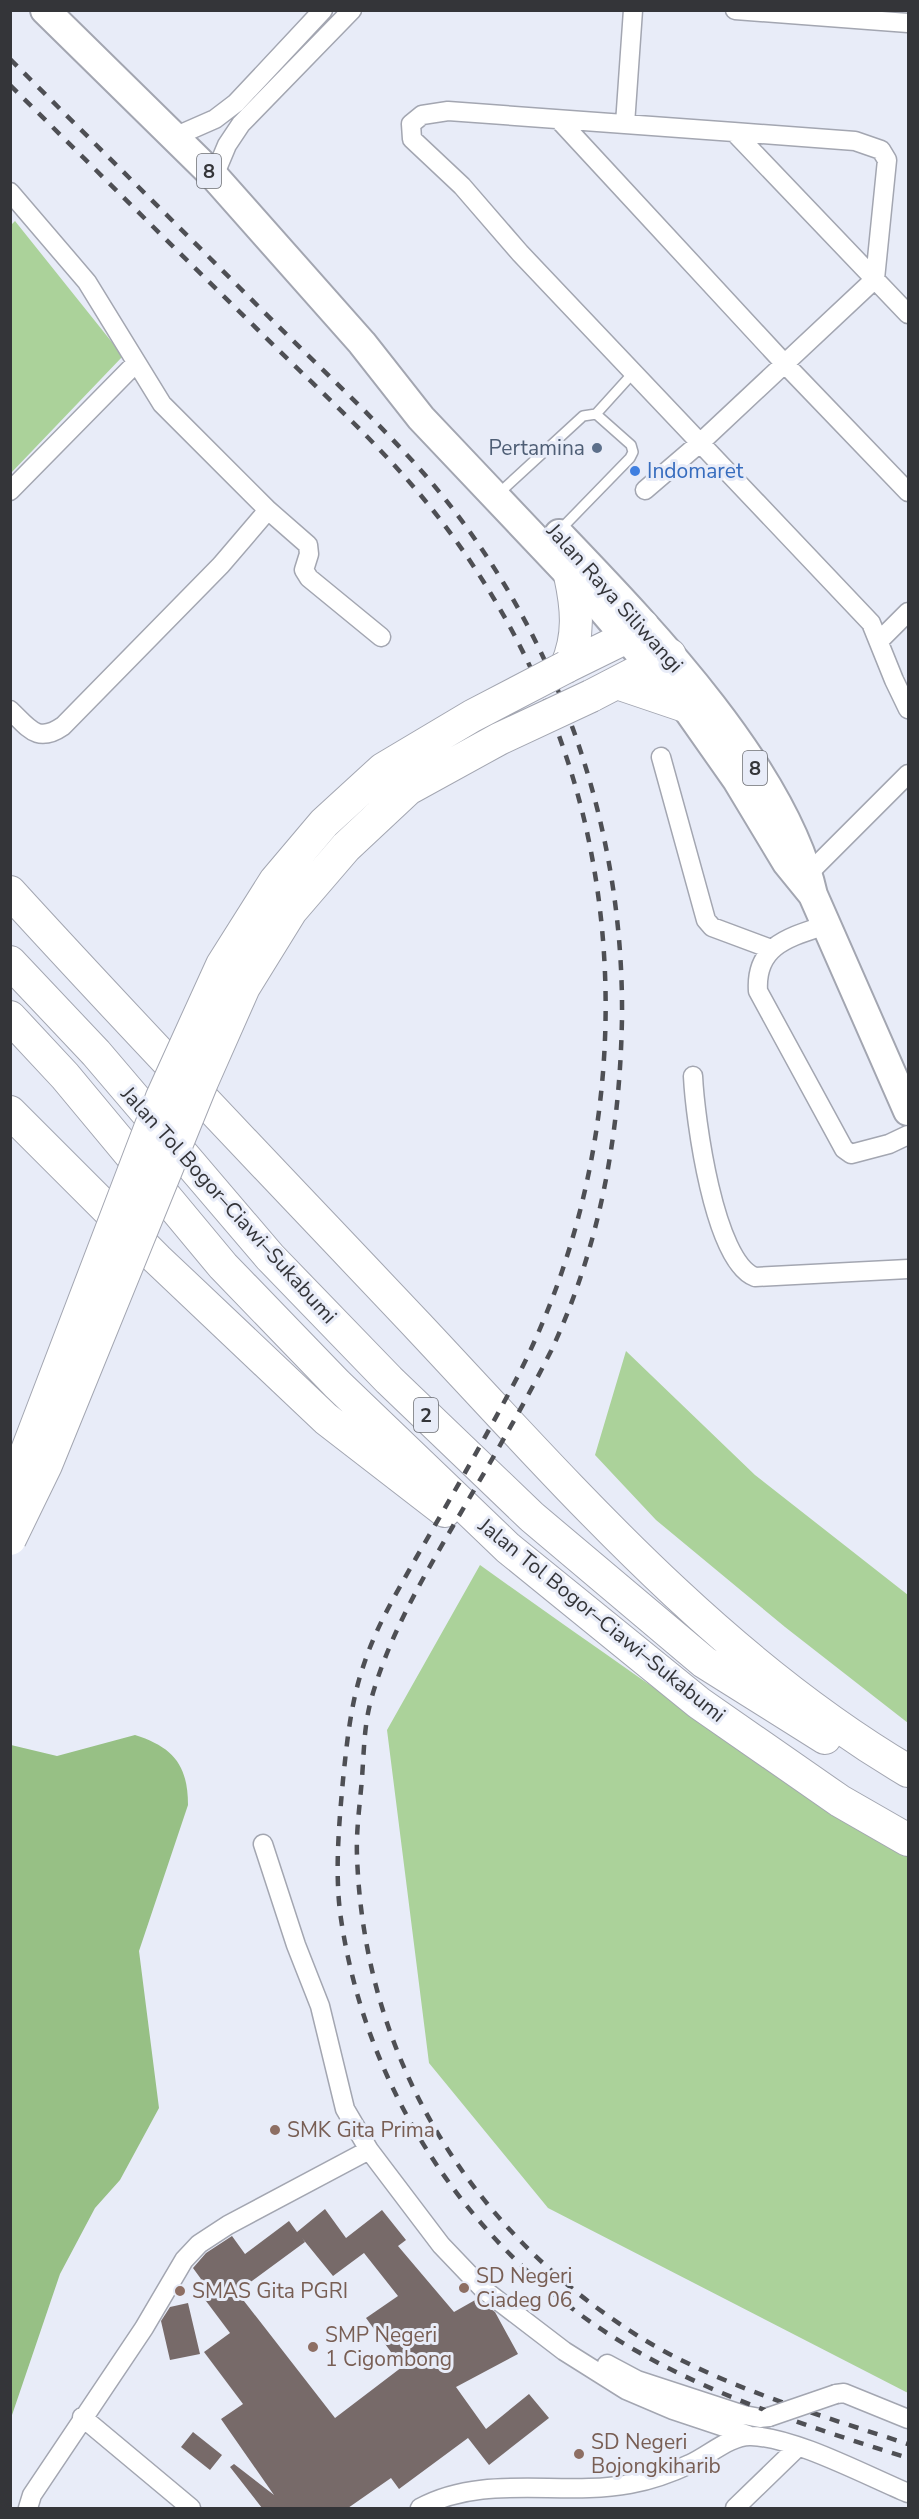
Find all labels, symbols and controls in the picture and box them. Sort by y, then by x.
road number: 8 [197,154,221,188]
place label: Pertamina [489,434,585,462]
marker: Pertamina [590,441,604,455]
place label: Indomaret [647,457,744,485]
marker: Indomaret [628,464,642,478]
street label: Jalan Raya Siliwangi [540,517,689,678]
road number: 8 [743,751,767,785]
street label: Jalan Tol Bogor–Ciawi–Sukabumi [114,1080,343,1330]
road number: 2 [414,1398,438,1432]
street label: Jalan Tol Bogor–Ciawi–Sukabumi [472,1511,731,1728]
place label: SMK Gita Prima [287,2116,435,2144]
marker: SMK Gita Prima [268,2123,282,2137]
place label: SD Negeri Ciadeg 06 [476,2262,572,2314]
place label: SMAS Gita PGRI [192,2277,348,2305]
marker: SD Negeri Ciadeg 06 [457,2281,471,2295]
marker: SMAS Gita PGRI [173,2284,187,2298]
place label: SMP Negeri 1 Cigombong [325,2321,452,2373]
marker: SMP Negeri 1 Cigombong [306,2340,320,2354]
place label: SD Negeri Bojongkiharib [591,2428,721,2480]
marker: SD Negeri Bojongkiharib [572,2447,586,2461]

